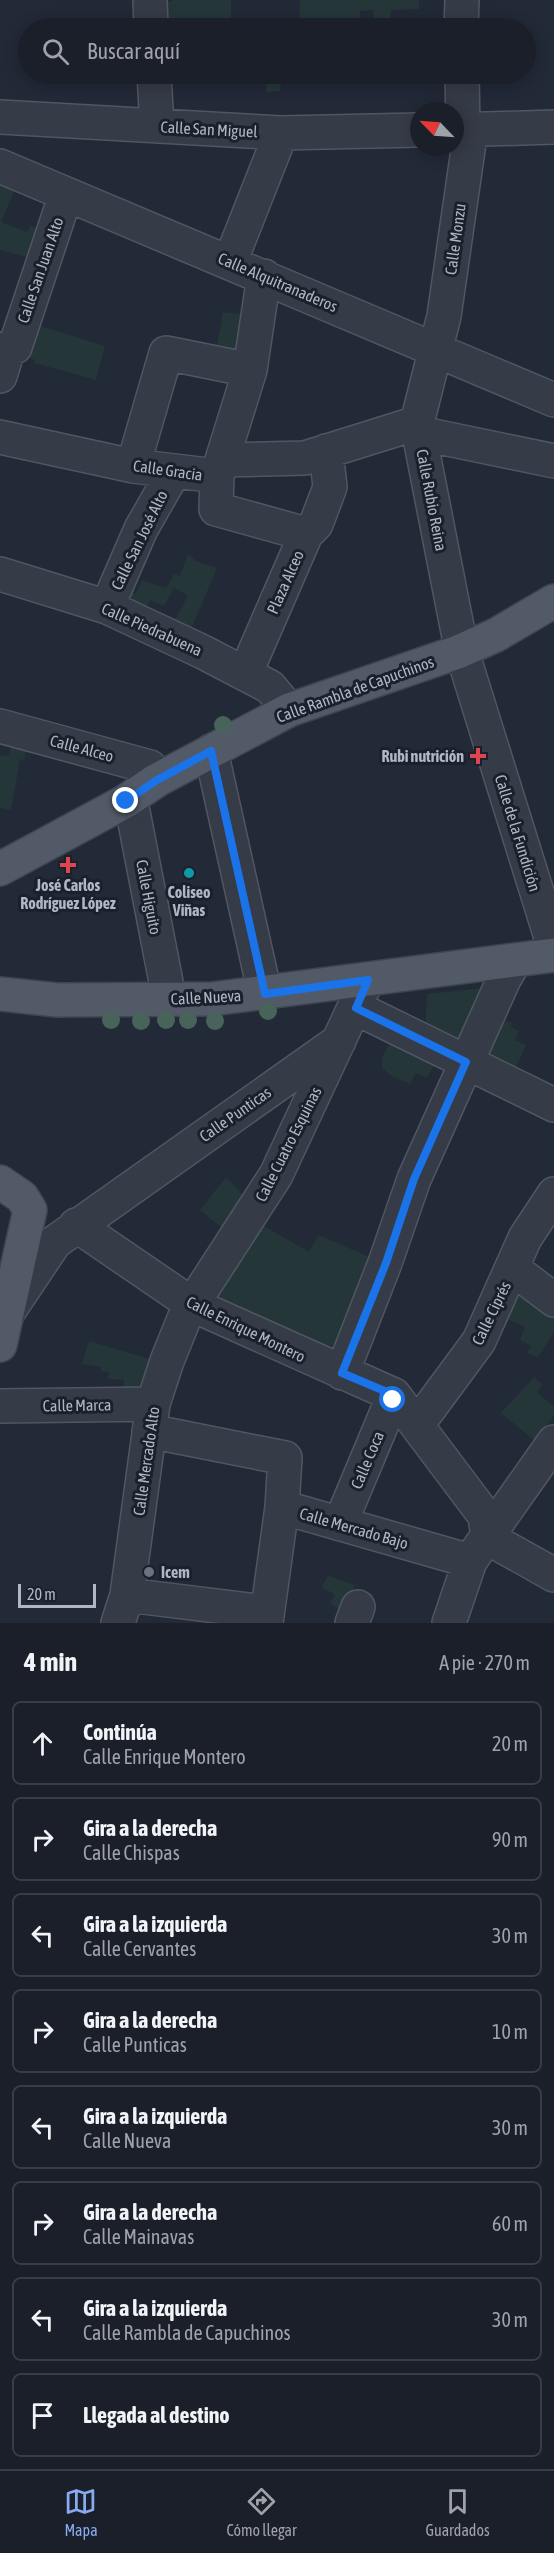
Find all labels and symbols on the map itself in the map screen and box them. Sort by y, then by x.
north arrow [410,102,464,156]
street label: Calle San Miguel [160,117,259,142]
street label: Calle Monzu [441,202,469,276]
street label: Calle San Juan Alto [13,215,67,325]
street label: Calle Alquitranaderos [215,249,341,316]
street label: Calle Rubio Reina [413,448,451,552]
street label: Calle Gracia [132,456,204,484]
street label: Calle San José Alto [107,487,171,593]
street label: Plaza Alceo [263,548,307,616]
street label: Calle Piedrabuena [99,599,205,659]
street label: Calle Rambla de Capuchinos [274,652,437,727]
street label: Calle Alceo [48,731,116,765]
place label: Rubi nutrición [381,747,464,765]
marker: Rubi nutrición [469,747,487,765]
street label: Calle de la Fundición [492,772,544,894]
route end [112,787,138,813]
marker: José Carlos Rodríguez López [59,856,77,874]
street label: Calle Higuito [132,858,165,936]
marker: Coliseo Viñas [182,866,196,880]
place label: José Carlos Rodríguez López [20,876,116,912]
place label: Coliseo Viñas [168,883,211,919]
street label: Calle Nueva [170,986,242,1008]
street label: Calle Punticas [196,1083,274,1145]
street label: Calle Cuatro Esquinas [251,1083,326,1205]
street label: Calle Ciprés [468,1278,515,1348]
street label: Calle Enrique Montero [183,1292,308,1367]
route start [379,1386,405,1412]
street label: Calle Marca [43,1395,111,1415]
street label: Calle Mercado Alto [129,1405,163,1517]
street label: Calle Coca [347,1429,387,1491]
street label: Calle Mercado Bajo [297,1504,410,1553]
place label: Icem [161,1563,190,1581]
marker: Icem [142,1565,156,1579]
scale bar [18,1581,96,1608]

